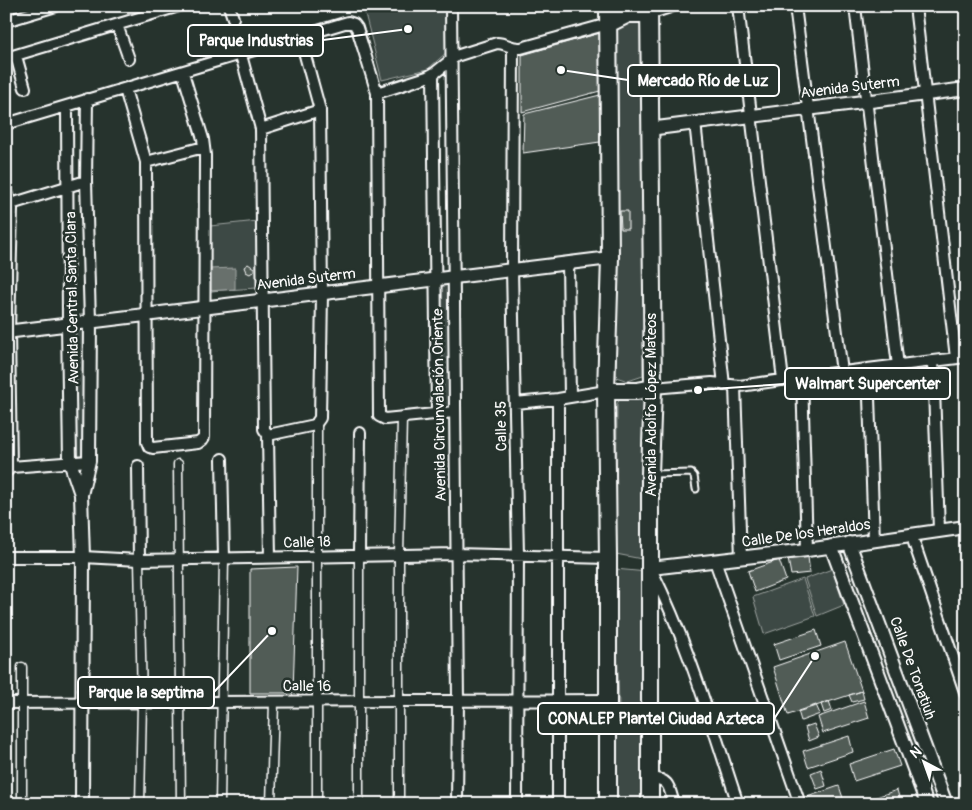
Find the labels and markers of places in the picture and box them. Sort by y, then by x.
callout: Parque Industrias [188,25,323,56]
callout: Mercado Río de Luz [628,65,779,96]
callout: Walmart Supercenter [785,368,950,399]
callout: Parque la septima [78,677,214,708]
callout: CONALEP Plantel Ciudad Azteca [538,703,774,734]

